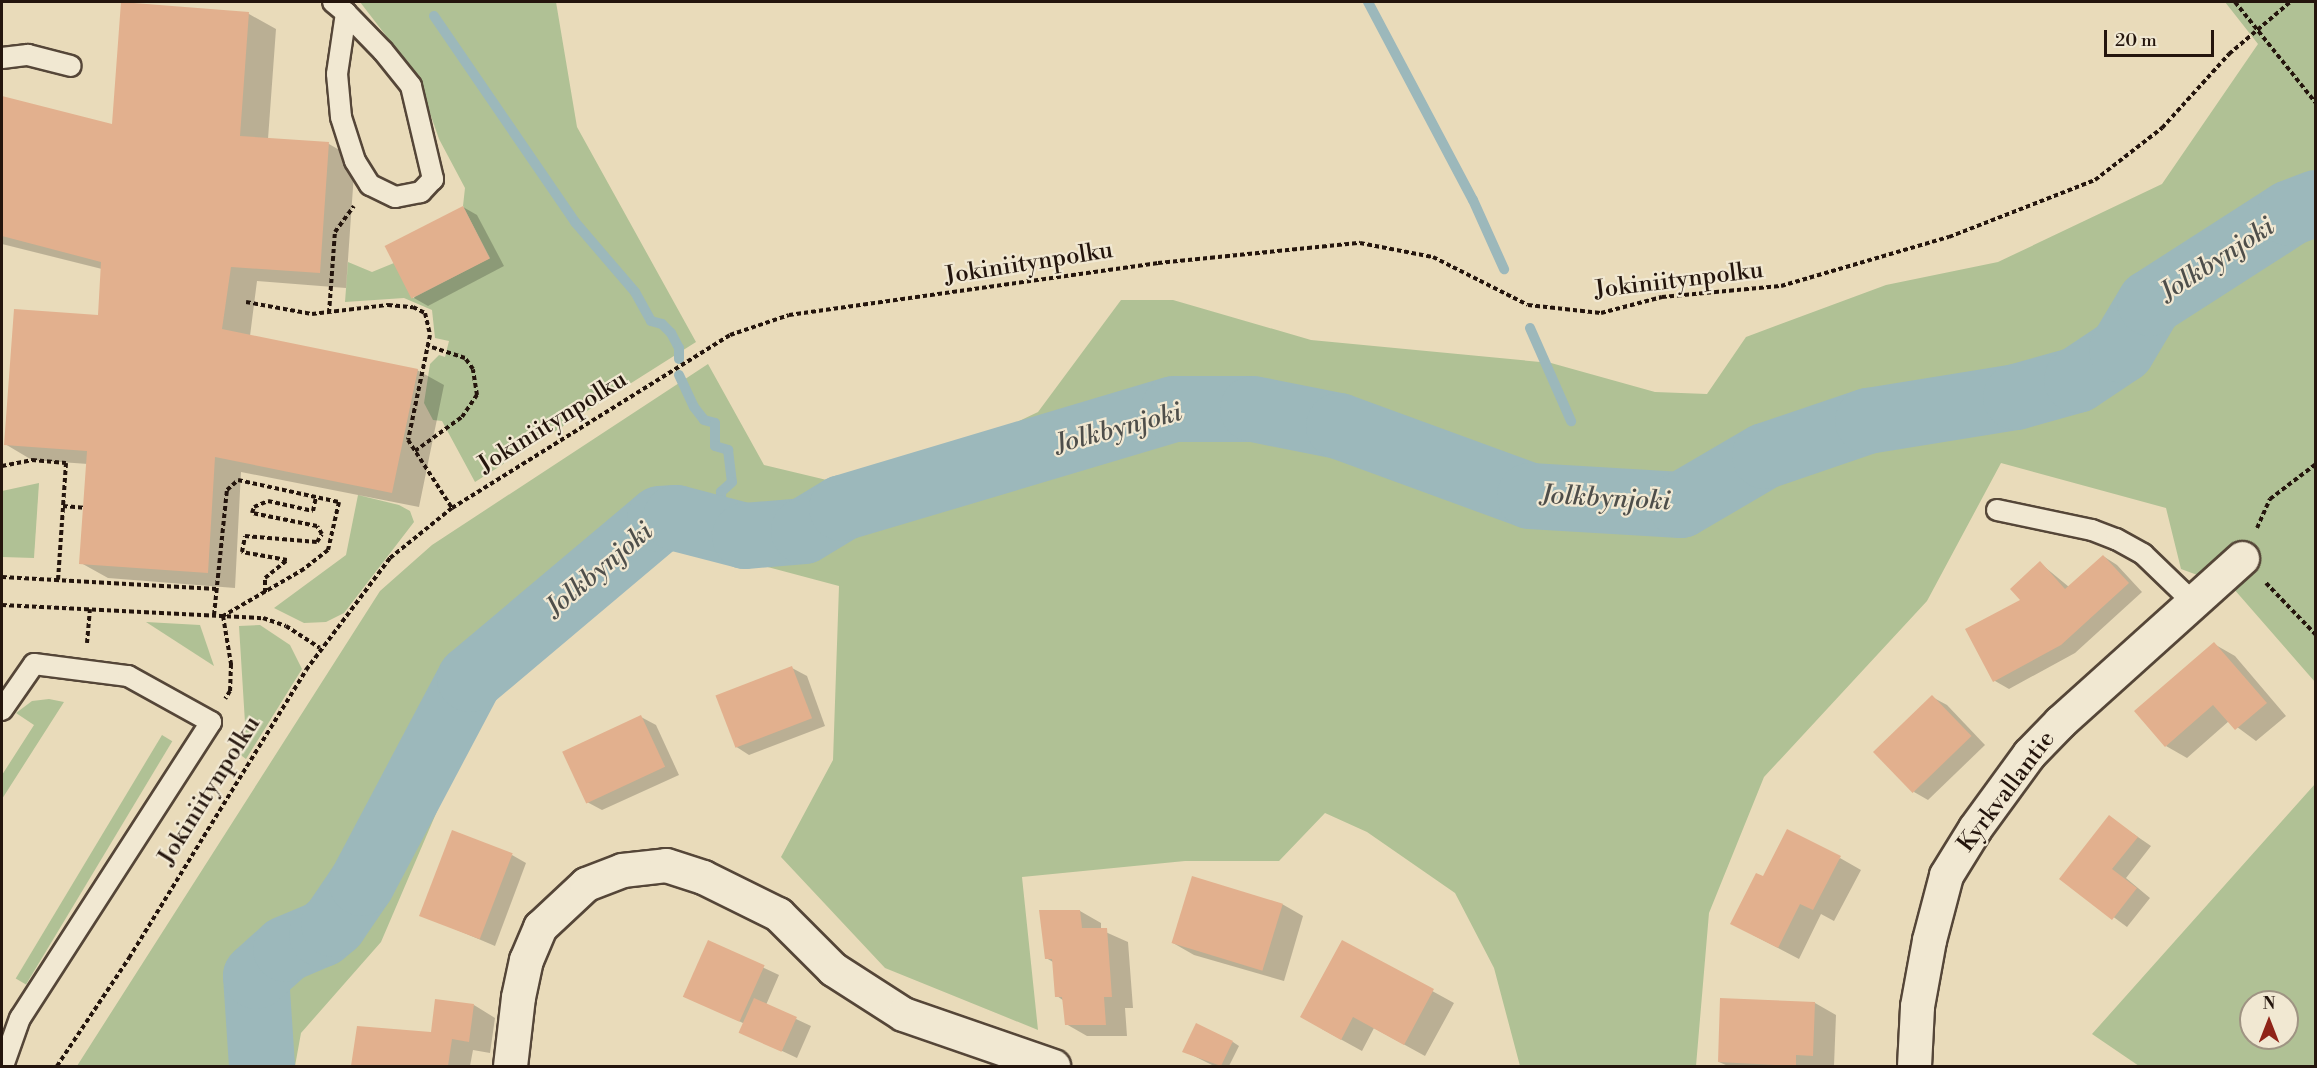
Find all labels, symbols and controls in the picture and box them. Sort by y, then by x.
scale bar [2107,18,2216,56]
text: 20 m [2115,29,2157,52]
water label: Jolkbynjoki [2155,212,2281,308]
street label: Jokiniitynpolku [943,236,1115,292]
street label: Jokiniitynpolku [1593,256,1765,306]
street label: Jokiniitynpolku [473,366,633,480]
water label: Jolkbynjoki [1052,397,1186,461]
water label: Jolkbynjoki [1540,480,1672,518]
water label: Jolkbynjoki [540,516,660,624]
street label: Jokiniitynpolku [153,711,267,871]
street label: Kyrkvallantie [1952,726,2062,858]
north arrow [2239,990,2299,1050]
text: N [2263,994,2275,1014]

